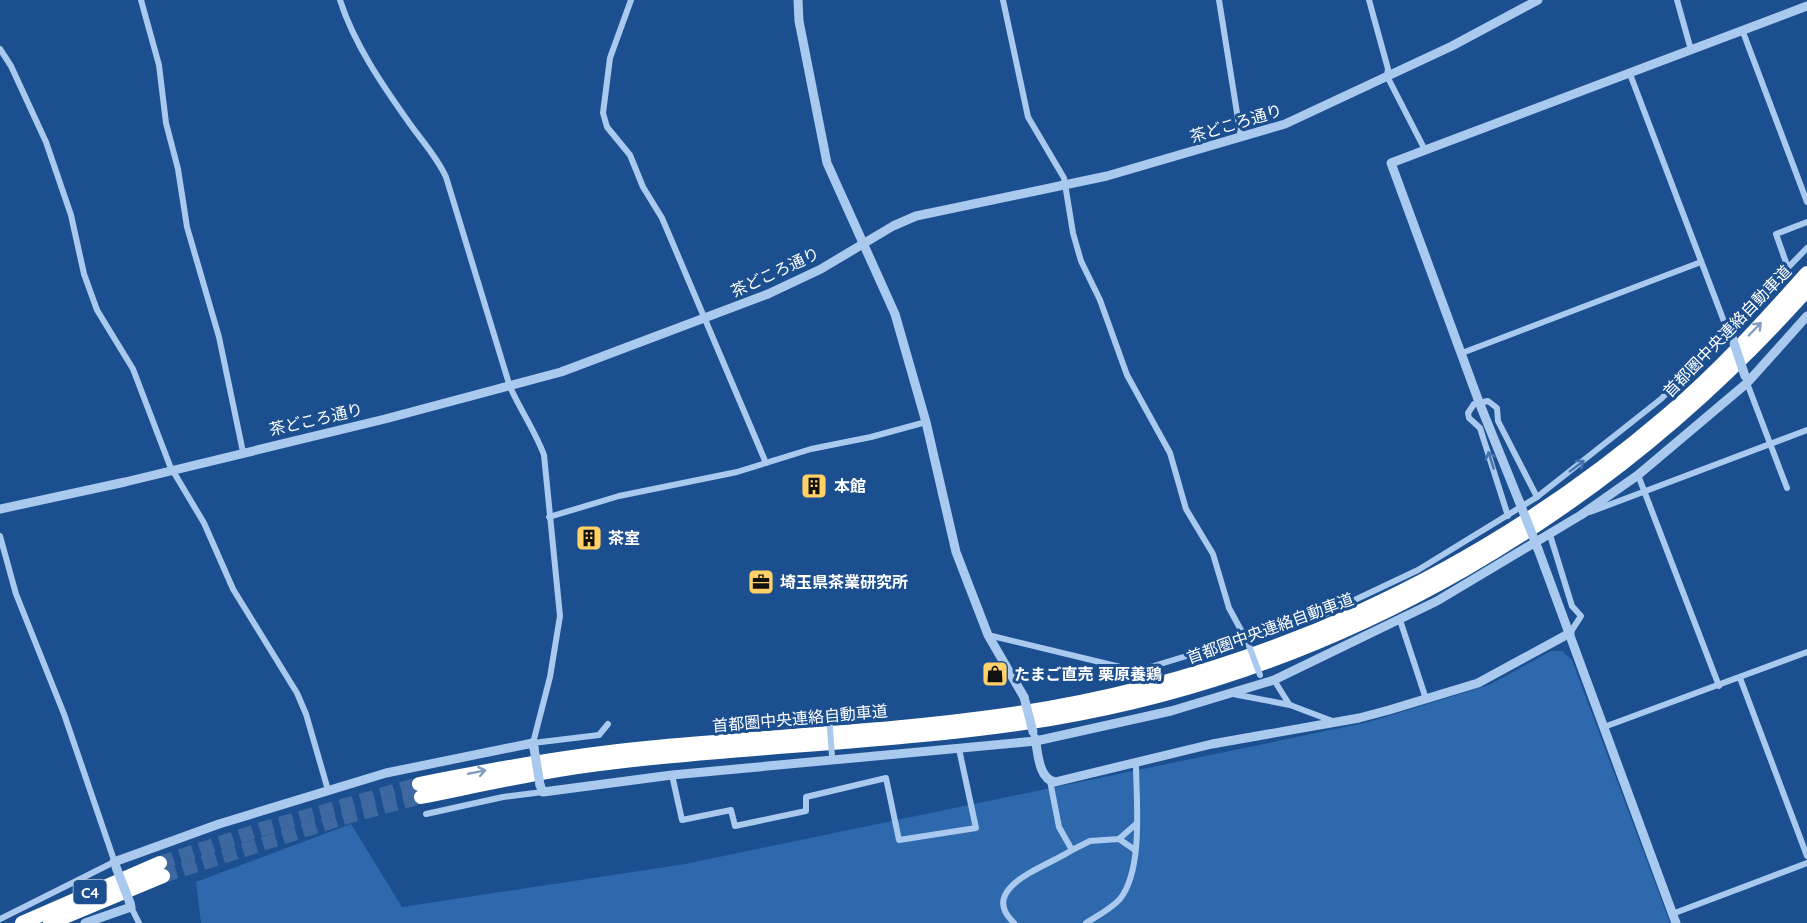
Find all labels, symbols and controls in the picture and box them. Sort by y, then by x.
street label: 茶どころ通り [1187,99,1285,147]
street label: 茶どころ通り [727,243,823,301]
street label: 首都圏中央連絡自動車道 [1659,261,1795,401]
one-way arrow [1748,322,1762,337]
street label: 茶どころ通り [267,399,365,439]
one-way arrow [1484,451,1495,470]
one-way arrow [1569,460,1585,473]
building icon: 本館 [799,471,829,501]
place label: 本館 [834,476,866,496]
building icon: 茶室 [574,523,604,553]
place label: 茶室 [608,528,640,548]
office icon: 埼玉県茶業研究所 [746,567,776,597]
place label: 埼玉県茶業研究所 [780,572,908,592]
street label: 首都圏中央連絡自動車道 [1184,589,1356,667]
shop icon: たまご直売 栗原養鶏 [980,659,1010,689]
place label: たまご直売 栗原養鶏 [1014,664,1162,684]
street label: 首都圏中央連絡自動車道 [711,700,889,736]
one-way arrow [466,766,486,777]
road number: C4 [74,880,106,904]

